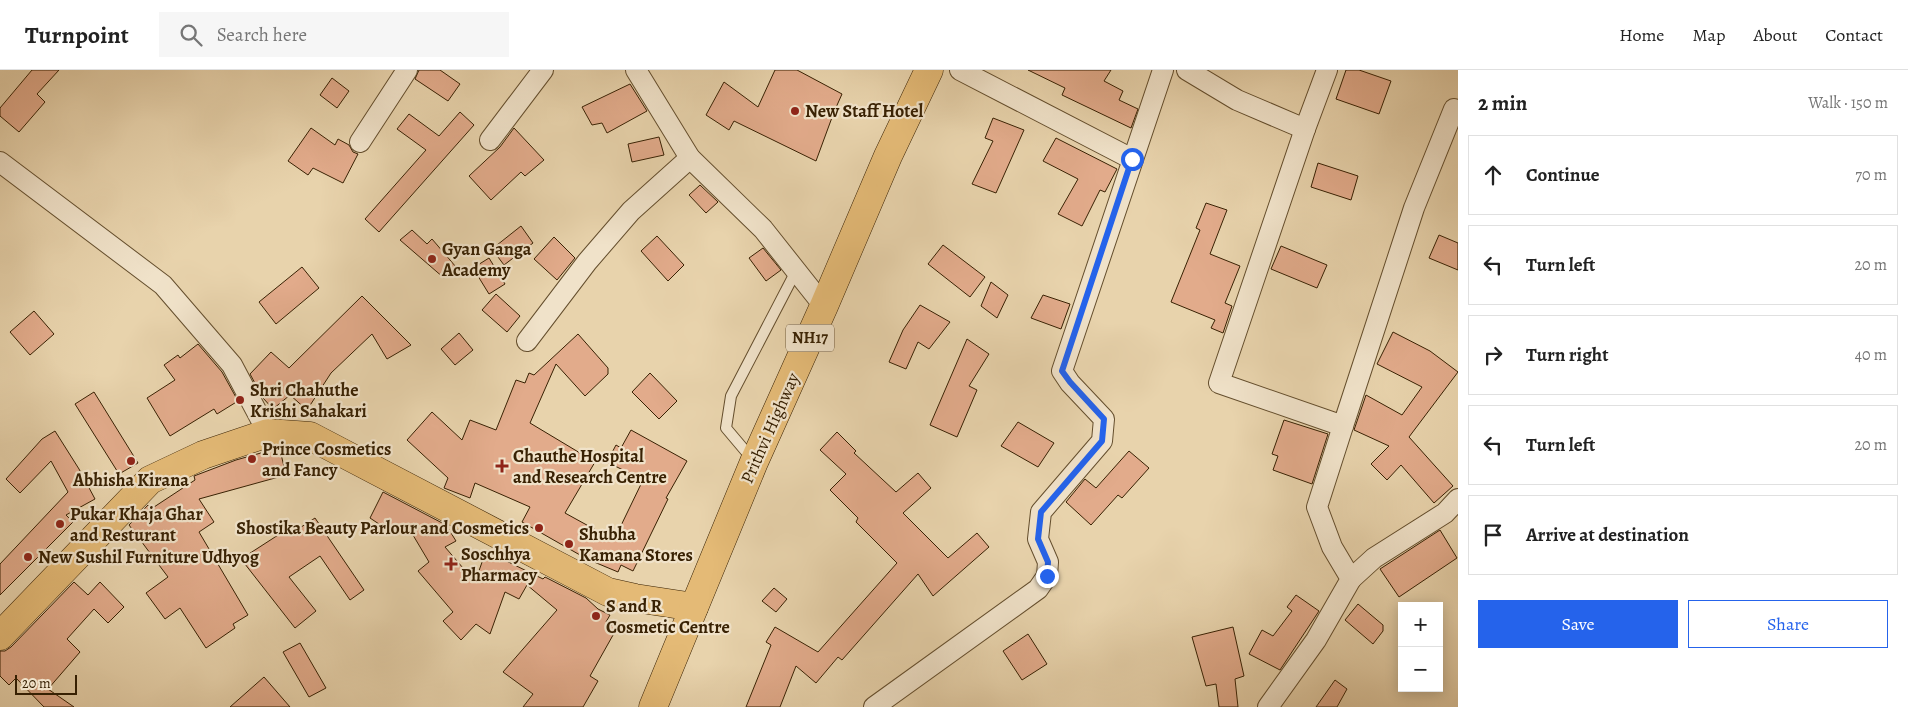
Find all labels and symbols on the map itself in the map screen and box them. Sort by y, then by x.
place label: New Staff Hotel [805,99,924,123]
marker: New Staff Hotel [789,105,801,117]
route start [1121,148,1144,171]
place label: Gyan Ganga Academy [441,237,532,282]
marker: Gyan Ganga Academy [426,253,438,265]
road number: NH17 [786,324,834,352]
street label: Prithvi Highway [735,368,806,487]
place label: Shri Chahuthe Krishi Sahakari [250,378,367,423]
marker: Shri Chahuthe Krishi Sahakari [234,394,246,406]
place label: Prince Cosmetics and Fancy [262,437,391,482]
place label: Chauthe Hospital and Research Centre [513,444,667,489]
marker: Prince Cosmetics and Fancy [246,453,258,465]
marker: Abhisha Kirana [125,455,137,467]
marker: Chauthe Hospital and Research Centre [495,459,509,473]
place label: Abhisha Kirana [72,468,189,492]
place label: Pukar Khaja Ghar and Resturant [70,502,204,547]
place label: Shostika Beauty Parlour and Cosmetics [236,516,529,540]
marker: Pukar Khaja Ghar and Resturant [54,518,66,530]
marker: Shostika Beauty Parlour and Cosmetics [533,522,545,534]
place label: Shubha Kamana Stores [579,522,693,567]
marker: Shubha Kamana Stores [563,538,575,550]
place label: Soschhya Pharmacy [461,542,538,587]
place label: New Sushil Furniture Udhyog [38,545,260,569]
marker: New Sushil Furniture Udhyog [22,551,34,563]
marker: Soschhya Pharmacy [445,558,457,570]
route end [1036,565,1059,588]
place label: S and R Cosmetic Centre [606,594,730,639]
marker: S and R Cosmetic Centre [590,610,602,622]
scale bar [15,672,78,695]

